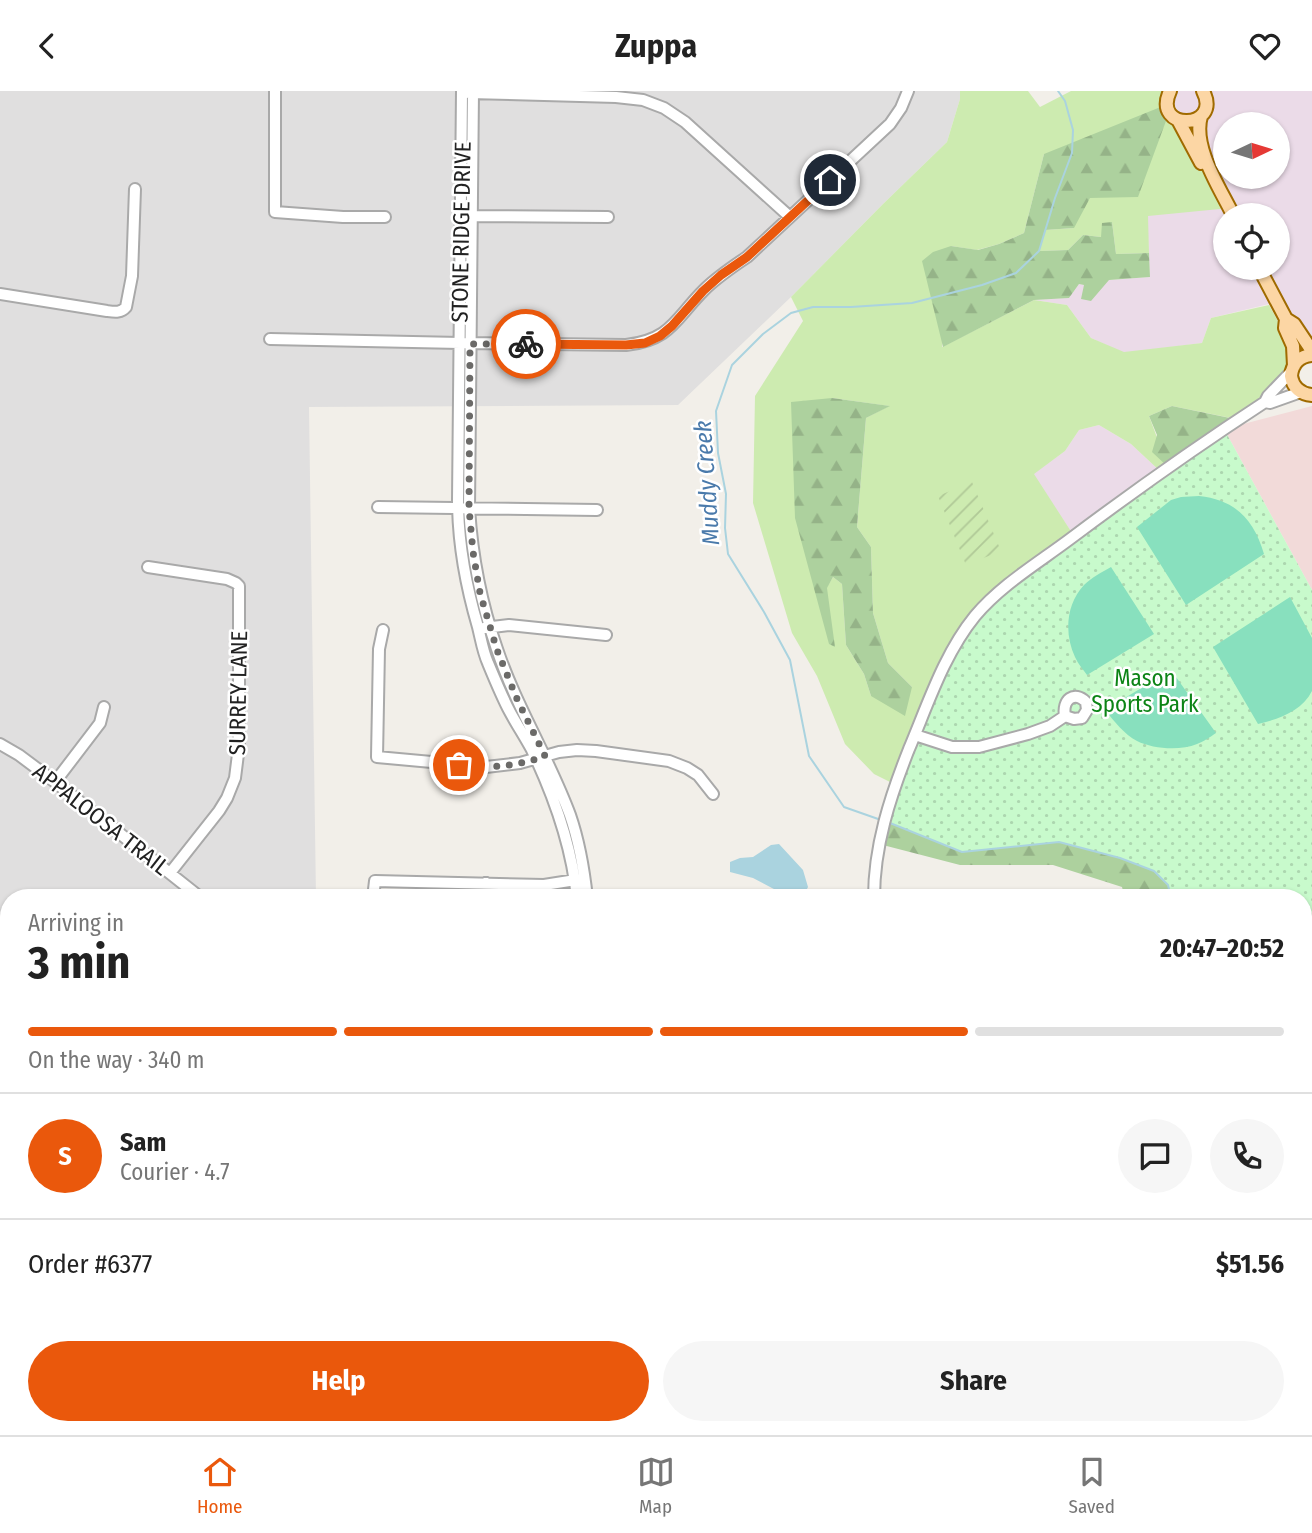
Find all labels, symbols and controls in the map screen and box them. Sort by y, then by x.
icon: back [28,27,66,65]
text: Zuppa [615,27,697,65]
icon: heart [1246,27,1284,65]
north arrow [1213,112,1290,189]
map controls [1213,112,1290,280]
street label: STONE RIDGE DRIVE [445,141,477,323]
pin [800,150,860,210]
icon: home [811,161,849,199]
button: locate [1213,203,1290,280]
courier [491,309,561,379]
icon: bike [507,325,545,363]
water label: Muddy Creek [689,420,725,546]
street label: SURREY LANE [223,630,253,756]
park label: Mason Sports Park [1091,664,1199,718]
pin [429,735,489,795]
icon: bag [440,746,478,784]
street label: APPALOOSA TRAIL [27,757,175,881]
text: Arriving in [28,909,124,937]
text: 20:47–20:52 [1160,933,1284,964]
text: 3 min [28,935,130,990]
text: On the way · 340 m [28,1046,204,1074]
button: chat [1118,1119,1192,1193]
button: phone [1210,1119,1284,1193]
text: Sam [120,1127,166,1158]
text: S [58,1141,72,1172]
text: Courier · 4.7 [120,1158,230,1186]
text: Order #6377 [28,1249,152,1280]
text: $51.56 [1216,1249,1284,1280]
button: Help [28,1341,649,1421]
button: Share [663,1341,1284,1421]
tab: Home [197,1453,243,1518]
tab: Map [637,1453,675,1518]
tab: Saved [1069,1453,1115,1518]

